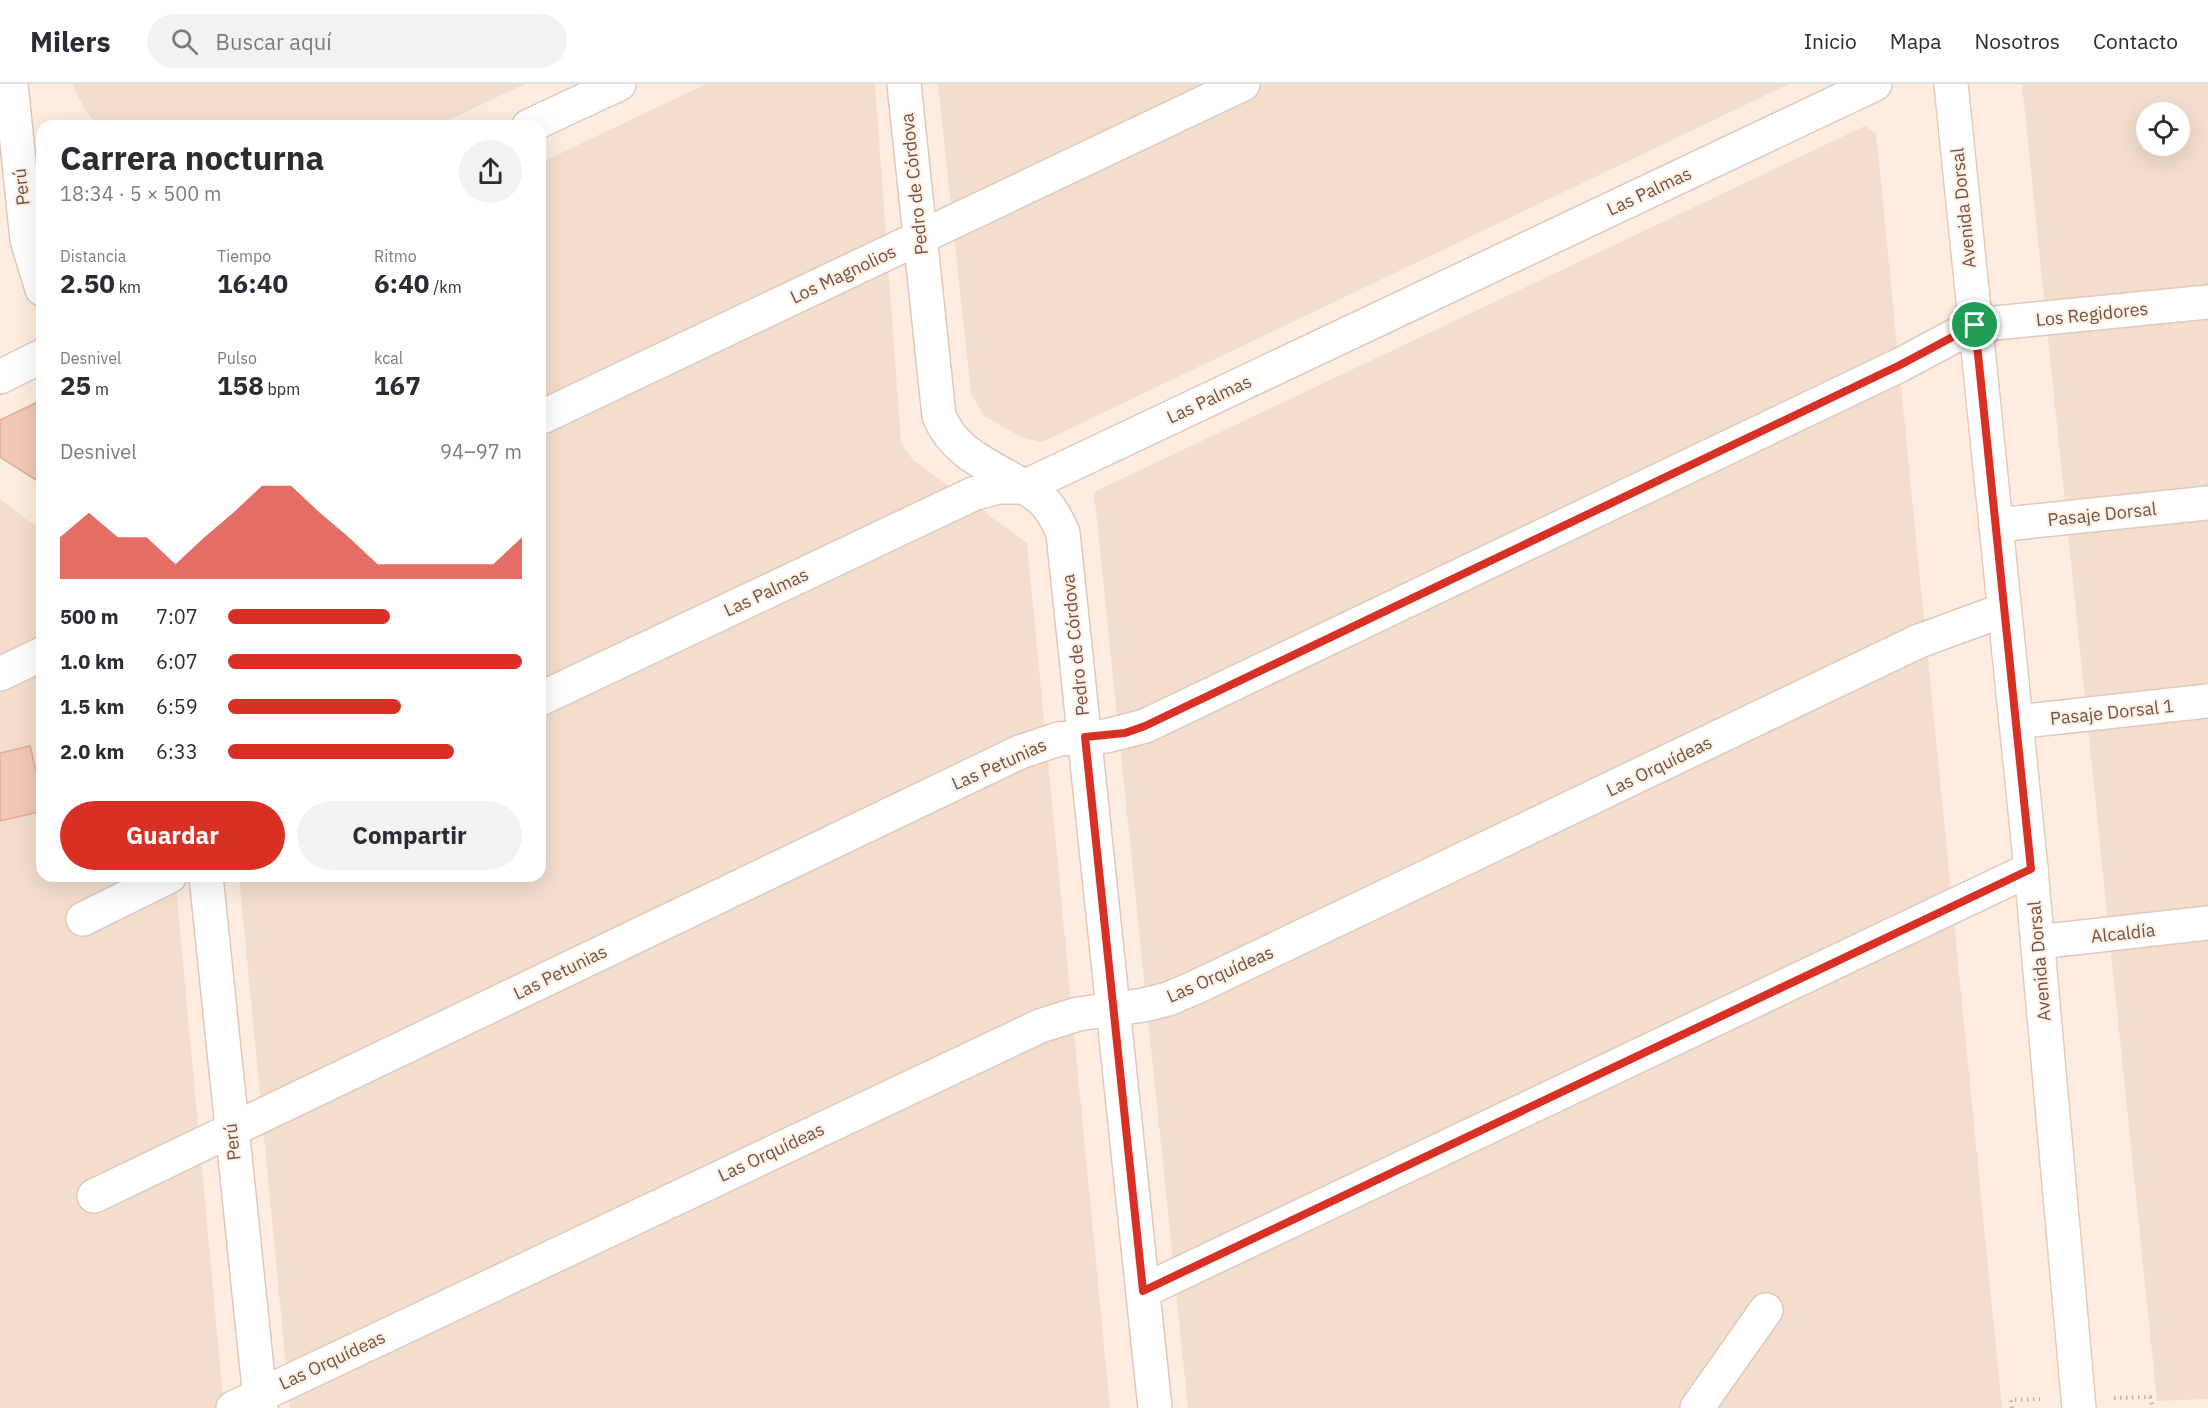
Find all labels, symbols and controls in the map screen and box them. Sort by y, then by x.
search box [147,14,567,68]
text: Milers [30,23,111,60]
icon: search [168,25,201,58]
text: Buscar aquí [216,27,332,56]
text: Inicio [1804,27,1857,55]
text: Mapa [1890,27,1942,55]
text: Nosotros [1975,27,2060,55]
text: Contacto [2093,27,2178,55]
map controls [2136,102,2190,156]
button: locate [2136,102,2190,156]
street label: Pedro de Córdova [895,111,933,256]
text: Carrera nocturna [60,136,324,179]
button: share [459,140,522,203]
street label: Avenida Dorsal [1945,147,1981,269]
street label: Las Palmas [1603,161,1695,221]
street label: Perú [8,167,34,207]
text: 18:34 · 5 × 500 m [60,180,221,207]
street label: Los Magnolios [786,239,900,309]
text: Distancia [60,246,126,266]
text: Tiempo [217,246,271,266]
text: Ritmo [374,246,417,266]
text: 2.50 [60,266,115,300]
text: 16:40 [217,266,288,300]
text: 6:40 [374,266,429,300]
text: km [115,277,141,297]
text: /km [429,277,462,297]
street label: Los Regidores [2035,297,2149,331]
pin [1949,299,2000,350]
icon: arrive [1958,308,1991,341]
text: Desnivel [60,348,121,368]
text: Pulso [217,348,257,368]
text: kcal [374,348,403,368]
text: 25 [60,368,91,402]
text: 158 [217,368,264,402]
text: 167 [374,368,421,402]
street label: Las Palmas [1163,369,1255,429]
text: m [91,379,109,399]
text: bpm [264,379,300,399]
text: Desnivel [60,438,137,465]
text: 94–97 m [440,438,522,465]
street label: Pasaje Dorsal [2046,497,2158,531]
street label: Las Palmas [720,562,812,622]
street label: Pedro de Córdova [1056,572,1094,717]
text: 500 m [60,603,119,630]
text: 7:07 [156,603,198,630]
text: 1.0 km [60,648,124,675]
text: 6:07 [156,648,198,675]
text: 1.5 km [60,693,124,720]
text: 6:59 [156,693,198,720]
street label: Pasaje Dorsal 1 [2049,694,2175,730]
street label: Las Orquídeas [1602,731,1716,801]
street label: Las Petunias [948,733,1050,795]
text: 2.0 km [60,738,124,765]
text: 6:33 [156,738,198,765]
button: Guardar [60,801,285,870]
button: Compartir [297,801,522,870]
street label: Avenida Dorsal [2022,900,2056,1022]
street label: Alcaldía [2090,918,2157,948]
street label: Las Petunias [509,939,611,1005]
street label: Las Orquídeas [1163,940,1277,1008]
street label: Las Orquídeas [714,1117,828,1187]
street label: Perú [219,1122,245,1162]
street label: Las Orquídeas [275,1325,389,1395]

